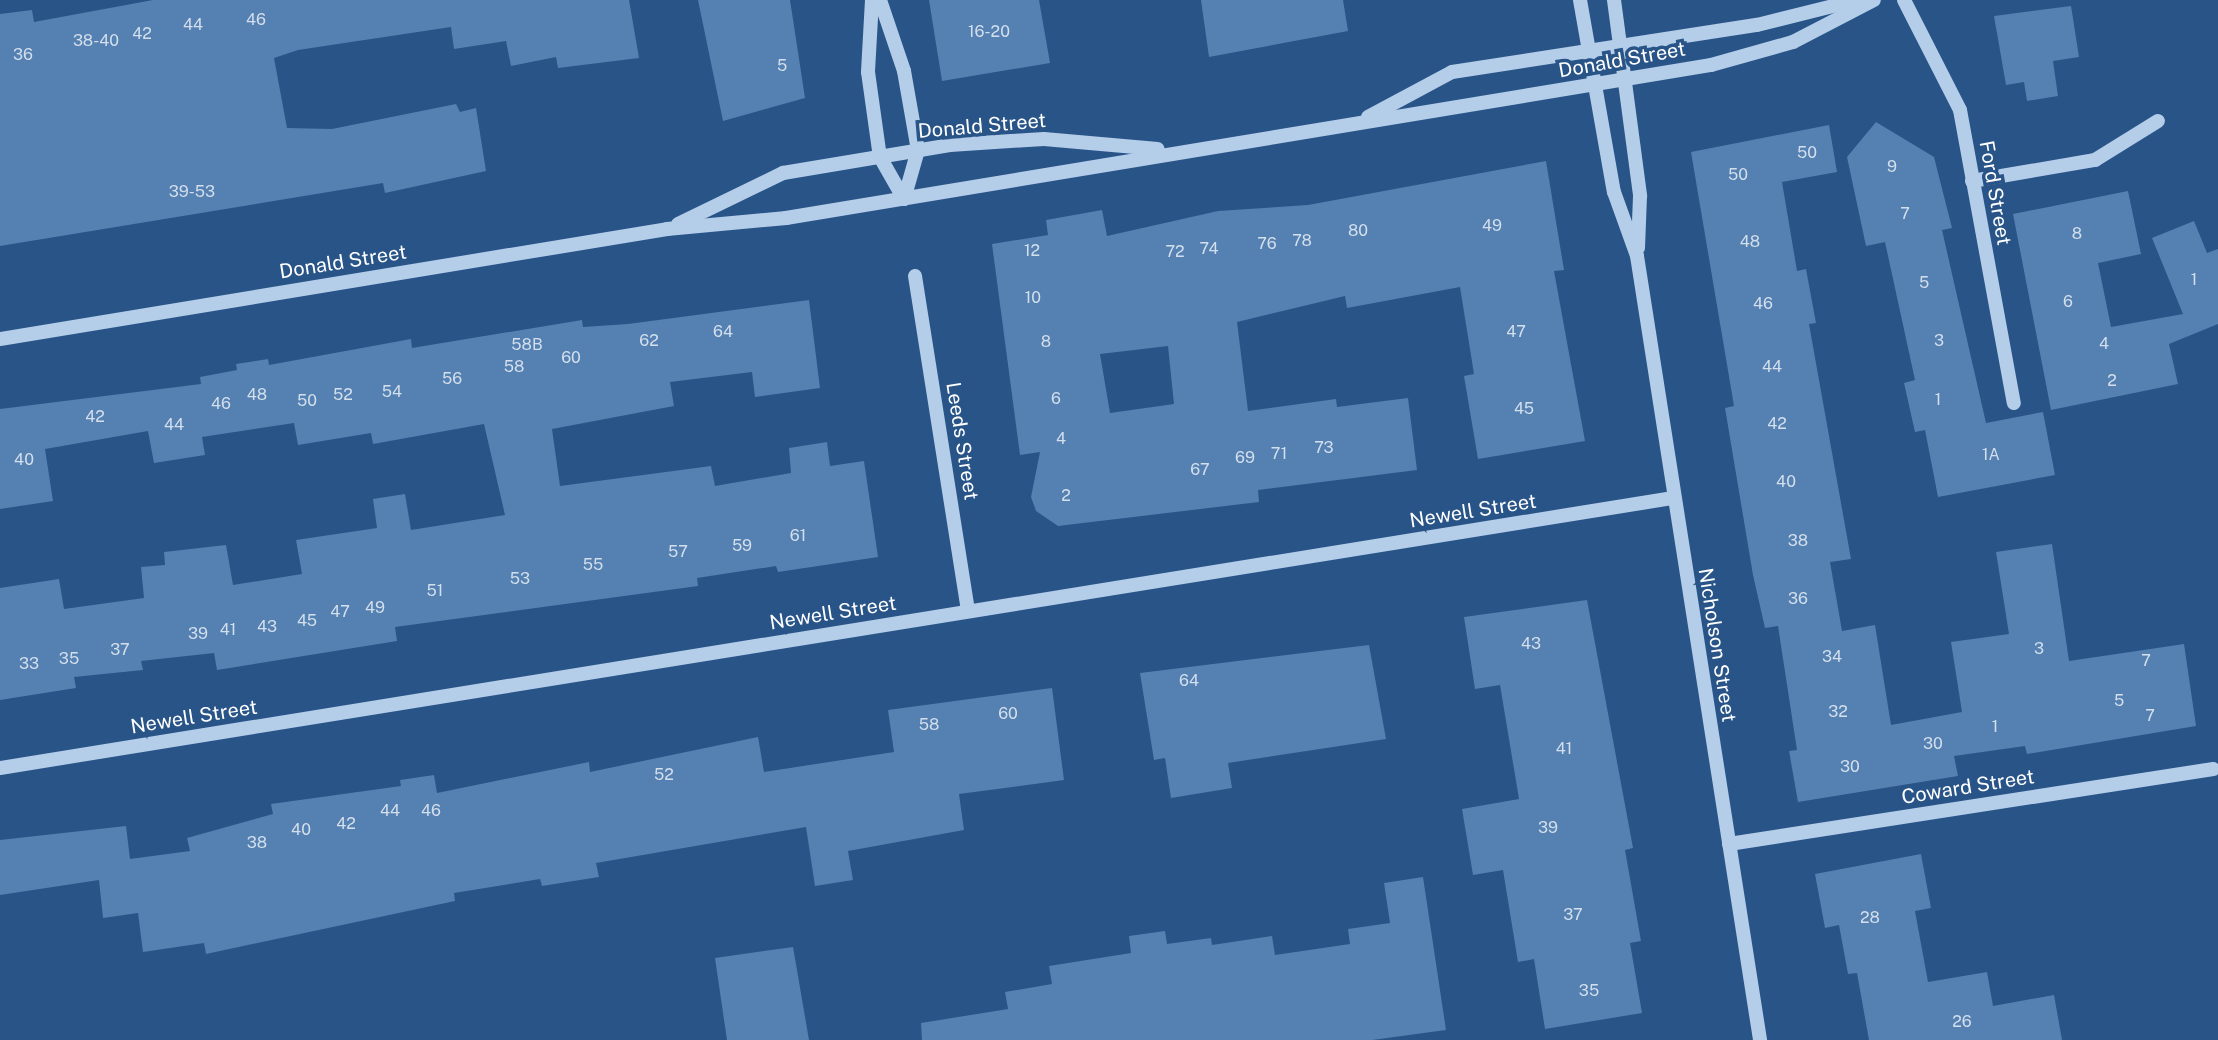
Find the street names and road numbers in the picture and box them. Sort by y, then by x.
street label: Donald Street [1557,37,1687,83]
street label: Donald Street [917,108,1047,144]
street label: Ford Street [1974,139,2016,247]
street label: Donald Street [278,240,408,284]
street label: Leeds Street [941,380,983,502]
street label: Newell Street [1408,489,1538,533]
street label: Nicholson Street [1693,566,1741,724]
street label: Newell Street [768,591,898,635]
street label: Newell Street [129,695,259,739]
street label: Coward Street [1900,765,2036,809]

